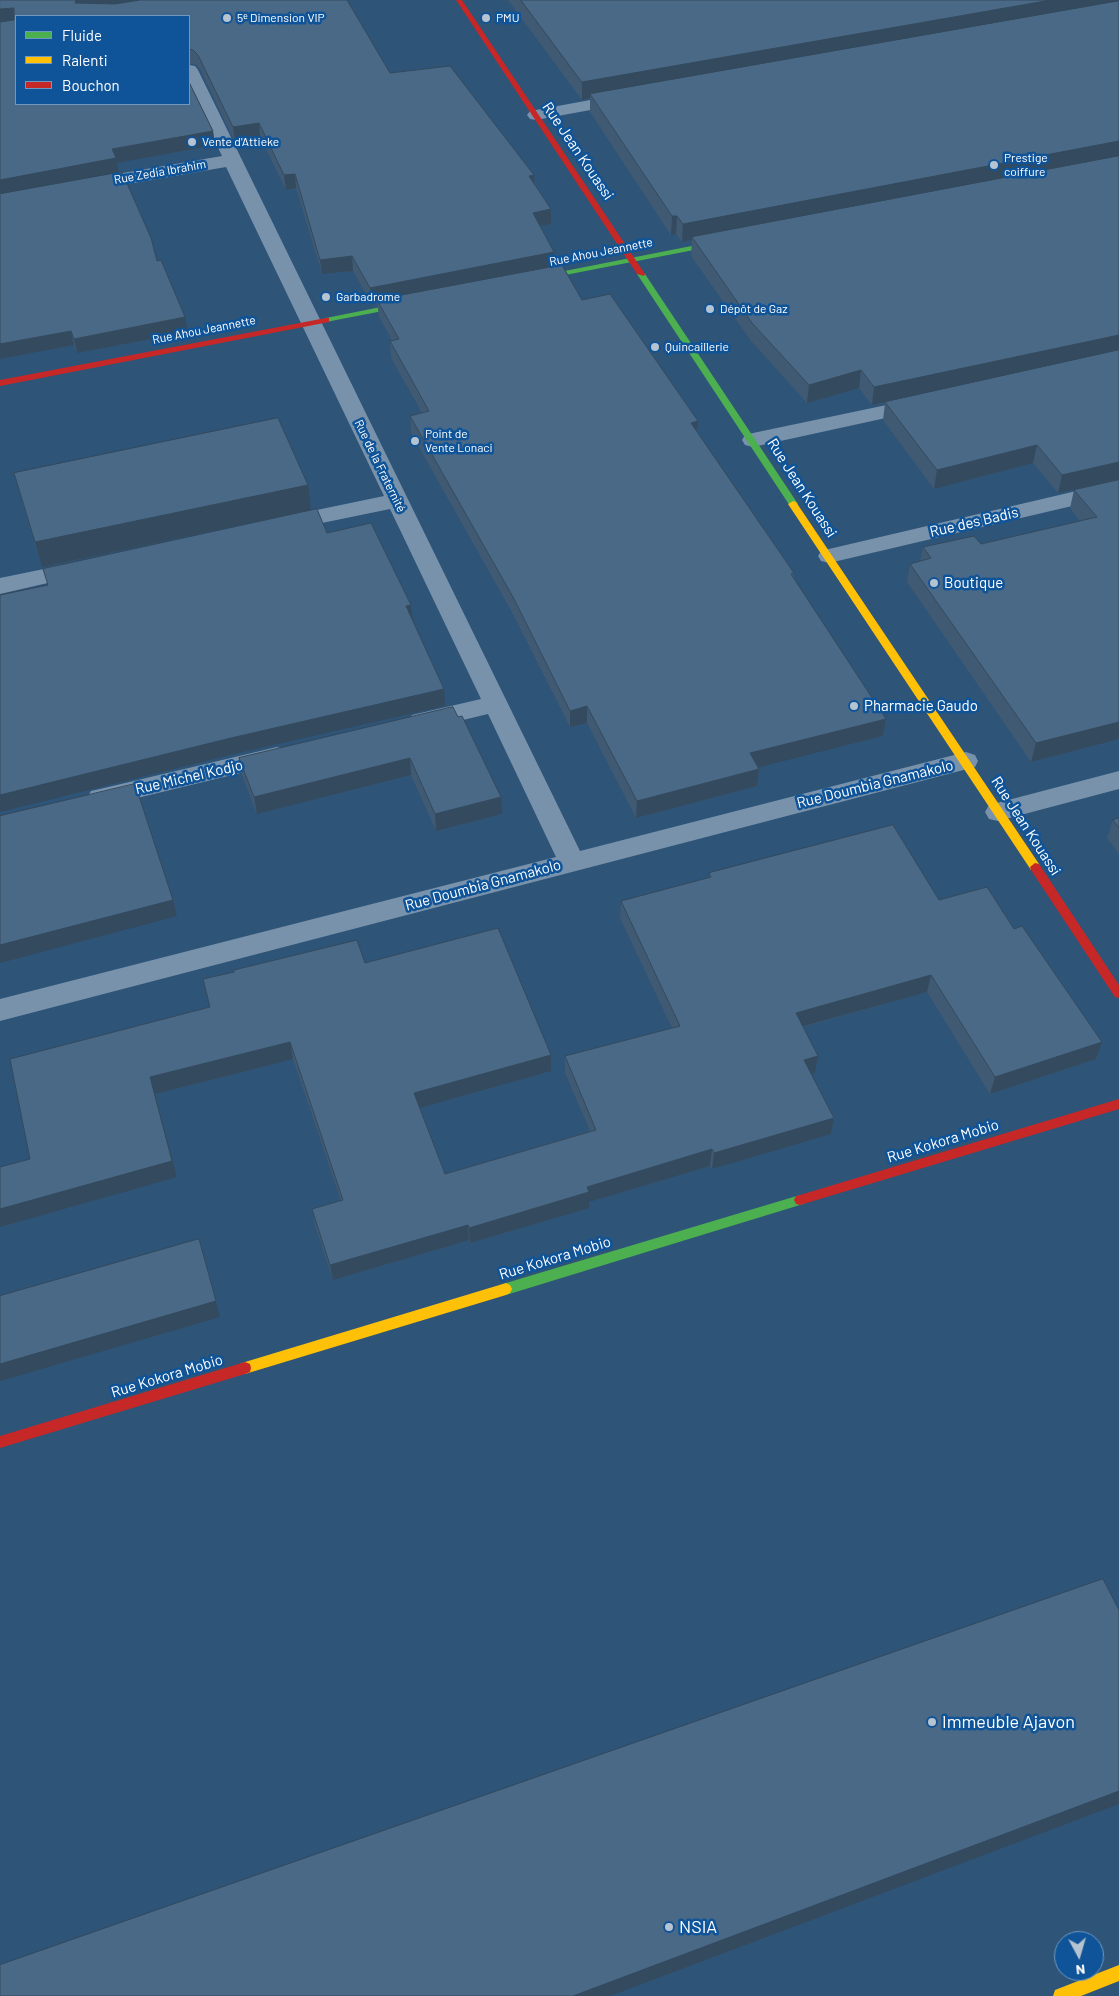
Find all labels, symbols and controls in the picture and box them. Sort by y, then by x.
place label: 5ᵉ Dimension VIP [237,11,325,25]
place label: PMU [496,11,519,25]
marker: 5ᵉ Dimension VIP [221,12,233,24]
marker: PMU [480,12,492,24]
legend [15,15,190,105]
text: Fluide [62,26,102,44]
text: Ralenti [62,51,108,69]
text: Bouchon [62,76,120,94]
street label: Rue Jean Kouassi [539,99,617,203]
place label: Vente d'Attieke [202,135,279,149]
marker: Vente d'Attieke [186,136,198,148]
place label: Prestige coiffure [1004,151,1048,179]
street label: Rue Zedia Ibrahim [113,157,207,187]
marker: Prestige coiffure [988,159,1000,171]
street label: Rue Ahou Jeannette [548,235,654,269]
place label: Garbadrome [336,290,400,304]
marker: Garbadrome [320,291,332,303]
place label: Dépôt de Gaz [720,302,788,316]
marker: Dépôt de Gaz [704,303,716,315]
street label: Rue Ahou Jeannette [151,313,257,347]
place label: Quincaillerie [665,340,729,354]
marker: Quincaillerie [649,341,661,353]
street label: Rue de la Fraternité [351,417,409,515]
place label: Point de Vente Lonaci [425,427,493,455]
marker: Point de Vente Lonaci [409,435,421,447]
street label: Rue Jean Kouassi [763,435,841,541]
street label: Rue des Badis [928,503,1020,541]
place label: Boutique [944,574,1003,592]
marker: Boutique [928,577,940,589]
place label: Pharmacie Gaudo [864,697,978,715]
marker: Pharmacie Gaudo [848,700,860,712]
street label: Rue Michel Kodjo [133,756,245,798]
street label: Rue Doumbia Gnamakolo [795,756,955,812]
street label: Rue Jean Kouassi [987,773,1065,879]
street label: Rue Doumbia Gnamakolo [403,855,563,915]
street label: Rue Kokora Mobio [885,1115,1001,1167]
street label: Rue Kokora Mobio [497,1232,613,1284]
street label: Rue Kokora Mobio [109,1350,225,1402]
place label: Immeuble Ajavon [942,1711,1075,1733]
marker: Immeuble Ajavon [926,1716,938,1728]
place label: NSIA [679,1916,717,1938]
marker: NSIA [663,1921,675,1933]
north arrow [1054,1931,1104,1981]
text: N [1075,1961,1086,1979]

